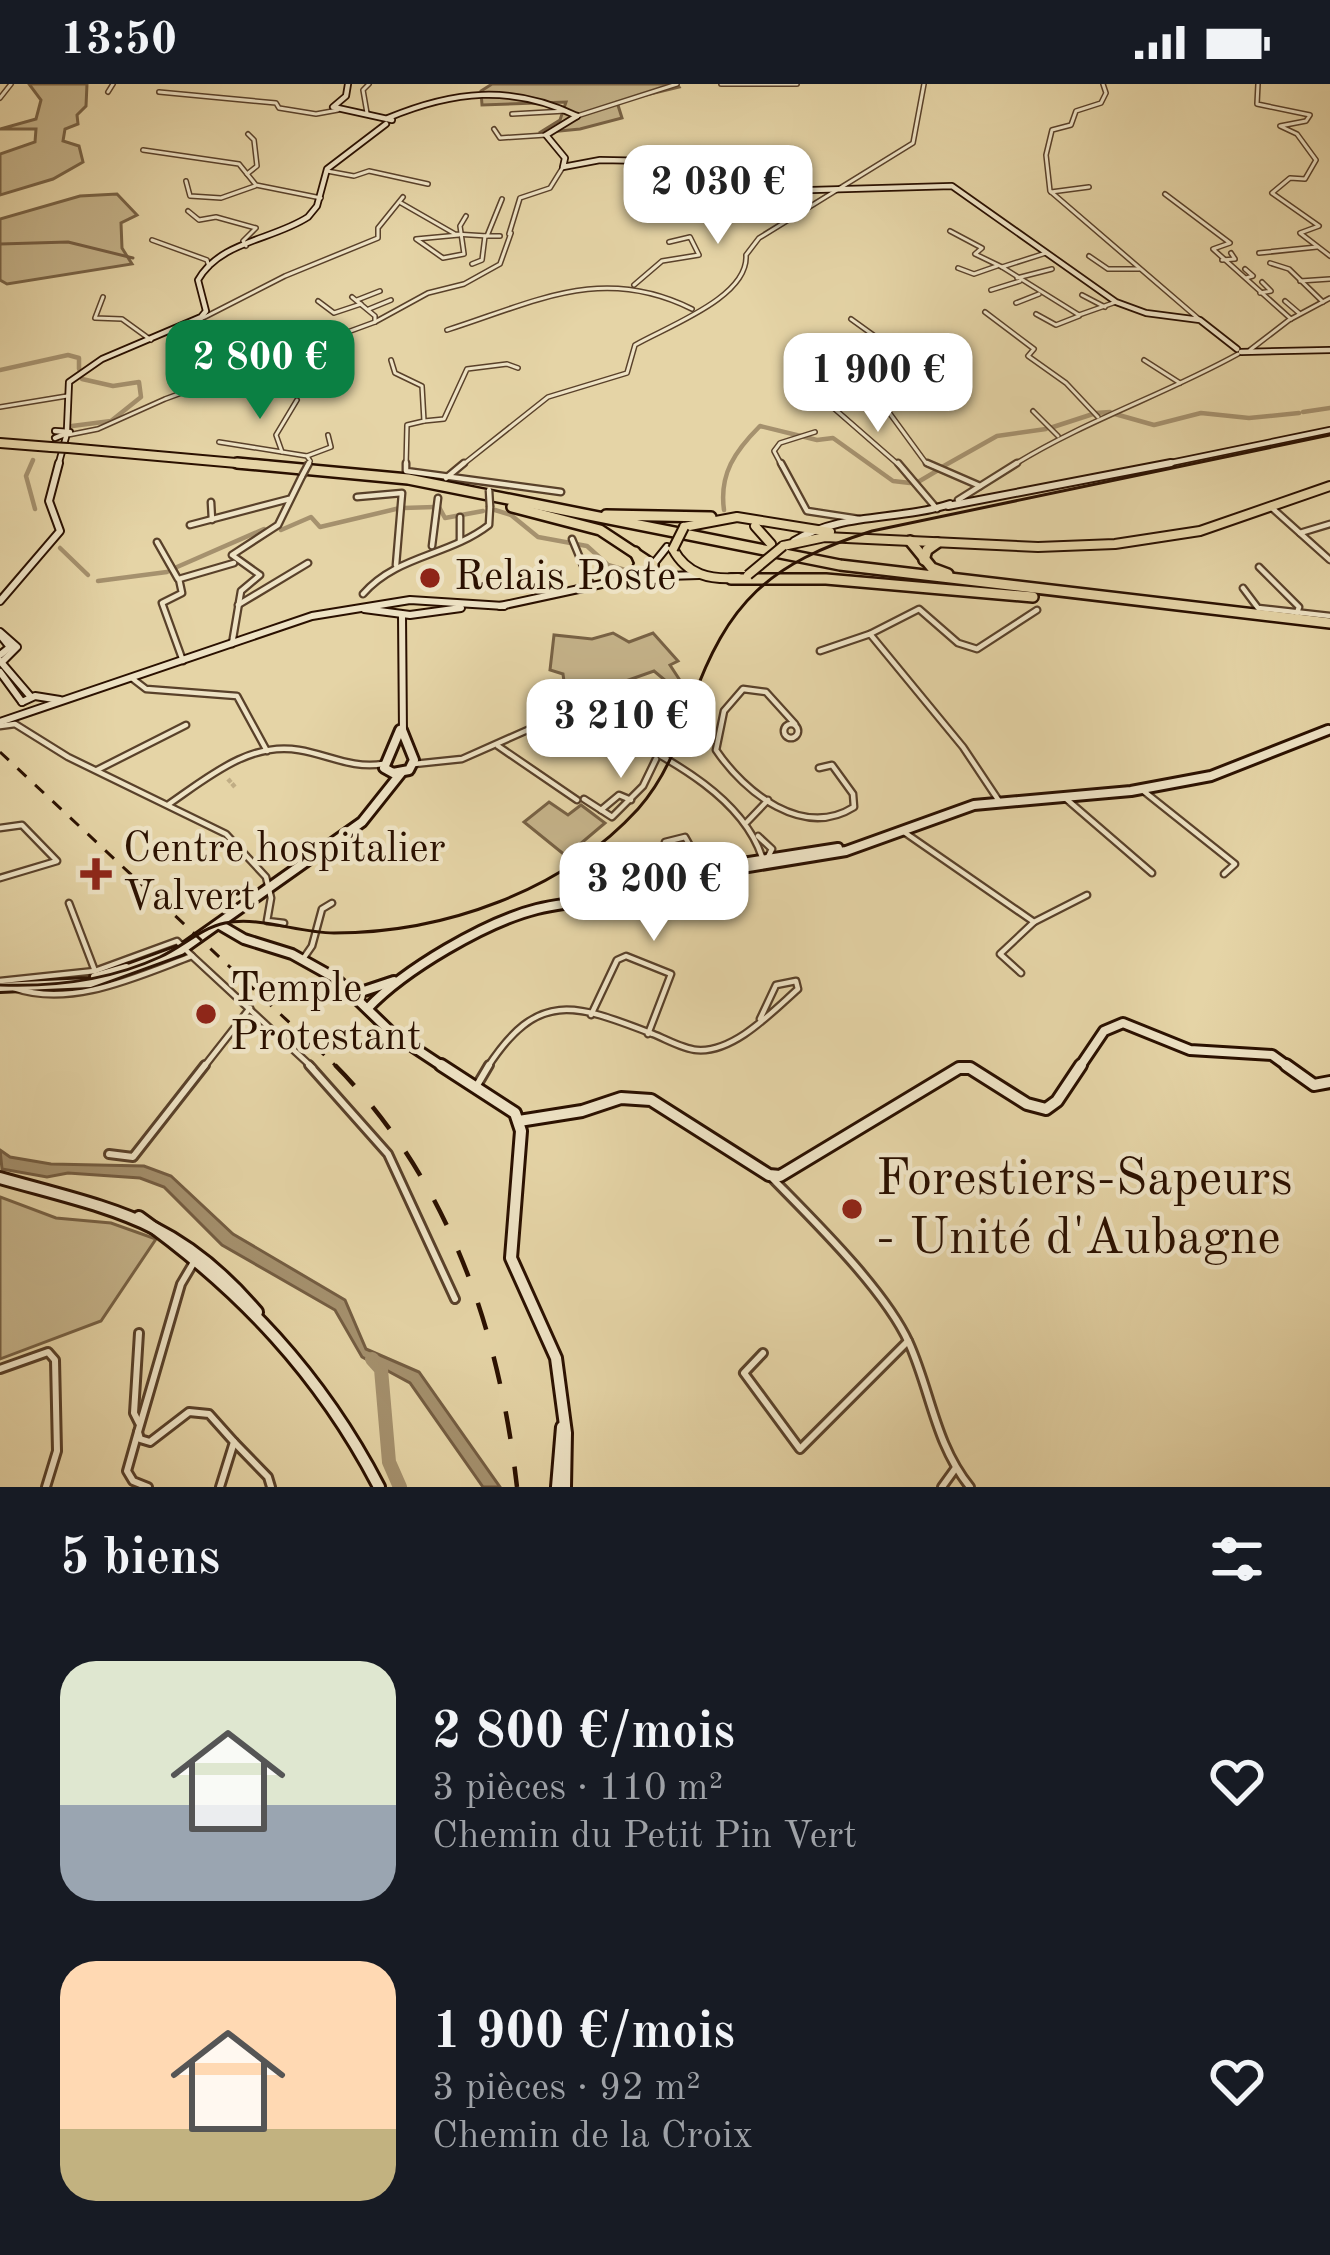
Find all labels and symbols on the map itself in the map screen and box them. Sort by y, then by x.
pin: 2 030 € [607,145,829,247]
pin: 2 800 € [149,320,371,422]
pin: 1 900 € [767,333,989,435]
place label: Relais Poste [454,557,676,599]
marker: Relais Poste [417,565,443,591]
pin: 3 210 € [510,679,732,781]
place label: Centre hospitalier Valvert [123,829,446,919]
pin: 3 200 € [543,842,765,944]
marker: Centre hospitalier Valvert [80,858,112,890]
place label: Temple Protestant [230,969,422,1059]
marker: Temple Protestant [193,1001,219,1027]
place label: Forestiers-Sapeurs - Unité d'Aubagne [876,1155,1293,1265]
marker: Forestiers-Sapeurs - Unité d'Aubagne [839,1196,865,1222]

